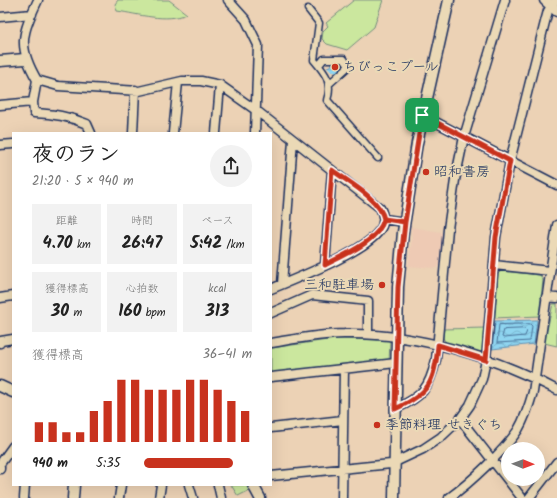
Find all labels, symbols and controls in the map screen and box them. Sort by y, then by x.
place label: ちびっこプール [343,56,439,78]
marker: ちびっこプール [330,62,340,72]
pin [405,98,439,132]
icon: arrive [411,104,433,126]
text: 夜のラン [32,138,120,173]
button: share [210,145,252,187]
place label: 昭和書房 [434,161,490,183]
marker: 昭和書房 [421,167,431,177]
text: 21:20 · 5 × 940 m [32,171,134,192]
text: 距離 [56,212,78,230]
text: 時間 [131,212,153,230]
text: ペース [201,212,234,230]
text: 4.70 [42,230,73,257]
text: 26:47 [122,230,162,257]
text: 5:42 [190,230,222,257]
text: km [73,236,91,254]
text: /km [222,236,244,254]
place label: 三和駐車場 [304,274,374,296]
text: 獲得標高 [45,280,89,298]
text: 心拍数 [125,280,158,298]
text: kcal [208,280,226,298]
marker: 三和駐車場 [377,280,387,290]
text: 30 [51,298,69,325]
text: 160 [118,298,141,325]
text: 313 [205,298,229,325]
text: m [69,304,82,322]
text: bpm [141,304,166,322]
text: 36–41 m [203,344,252,365]
text: 獲得標高 [32,345,84,366]
place label: 季節料理 せきぐち [385,414,503,436]
marker: 季節料理 せきぐち [372,420,382,430]
north arrow [501,442,545,486]
map controls [501,442,545,486]
text: 940 m [32,453,68,474]
text: 5:35 [96,453,121,474]

